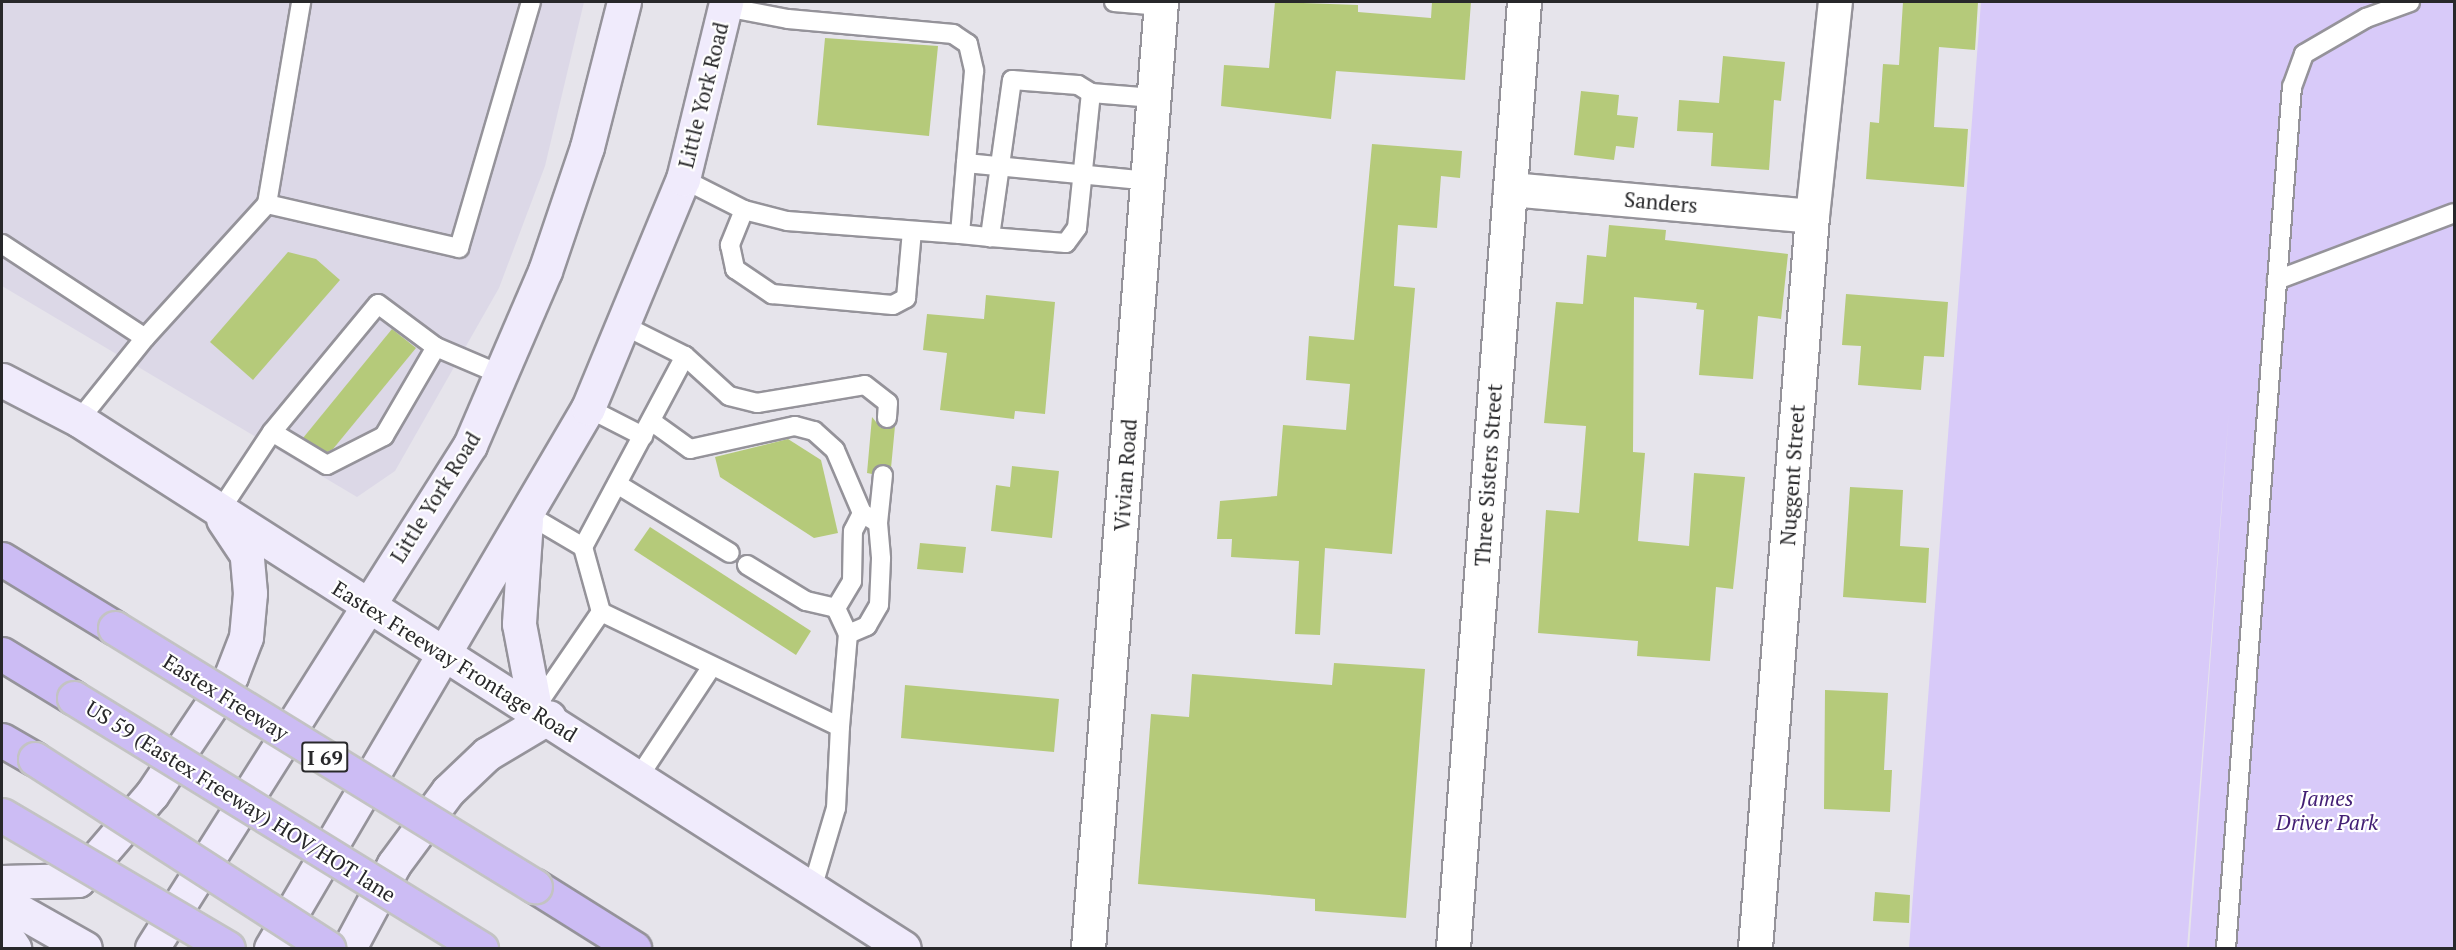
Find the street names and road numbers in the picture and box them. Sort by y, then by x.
street label: Little York Road [673,19,733,171]
street label: Sanders [1623,186,1699,218]
street label: Three Sisters Street [1469,383,1507,567]
street label: Nuggent Street [1774,404,1810,546]
street label: Vivian Road [1109,418,1141,532]
street label: Little York Road [385,427,485,567]
street label: Eastex Freeway Frontage Road [328,575,582,747]
street label: Eastex Freeway [159,648,293,746]
street label: US 59 (Eastex Freeway) HOV/HOT lane [82,695,400,907]
road number: I 69 [301,740,349,774]

